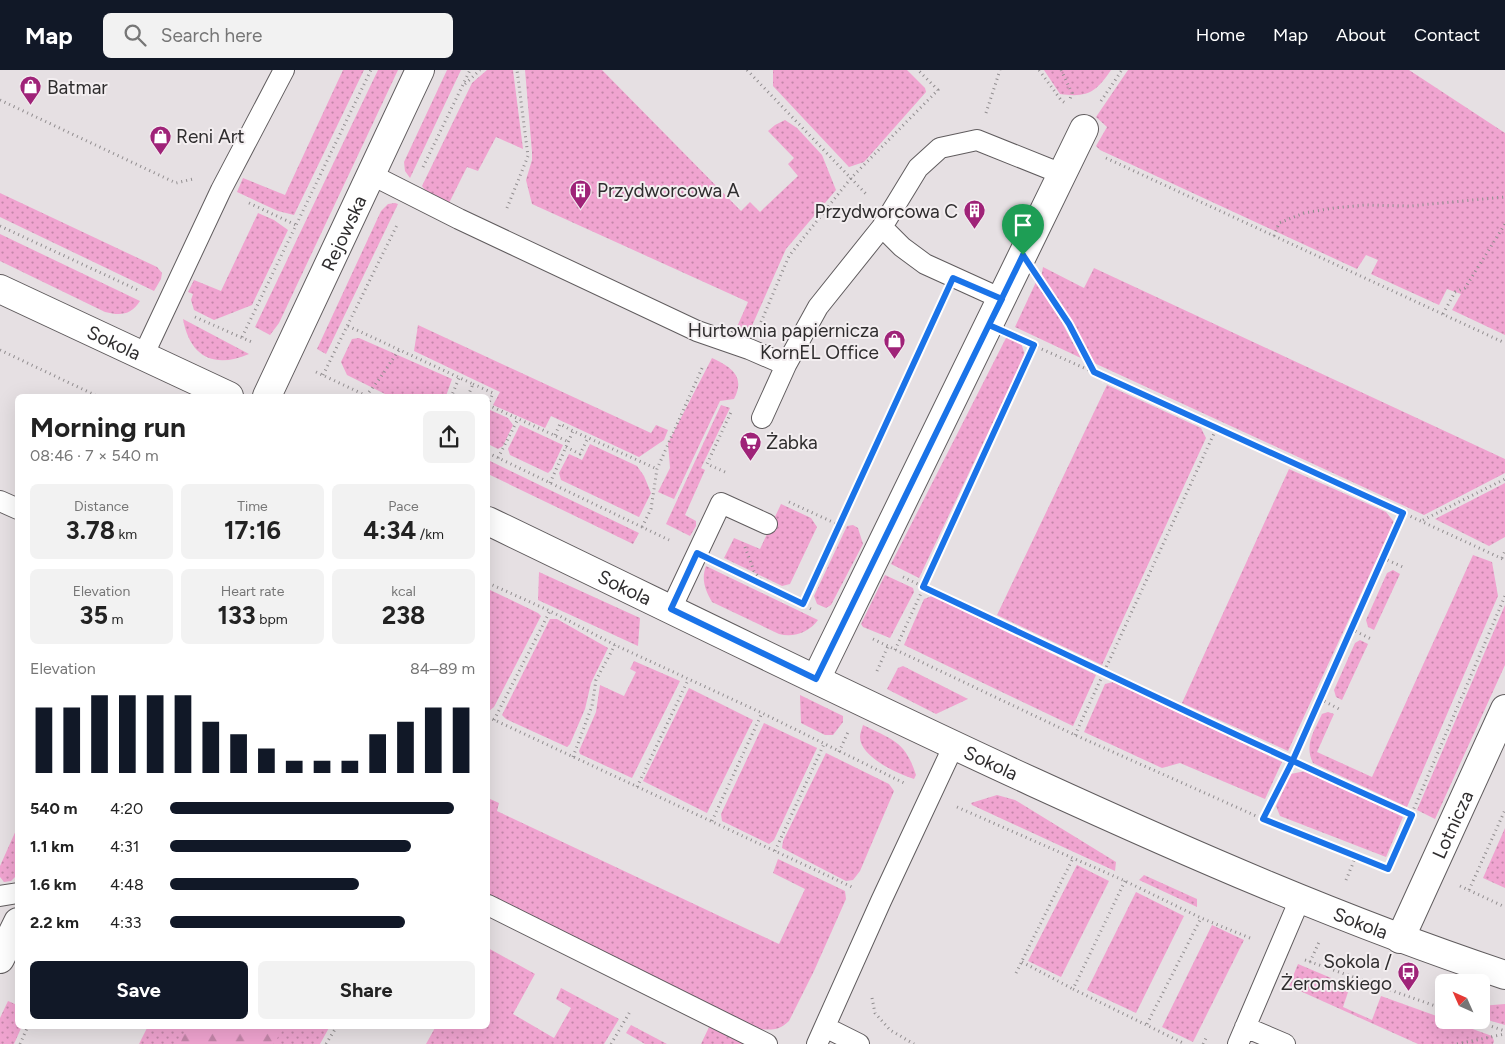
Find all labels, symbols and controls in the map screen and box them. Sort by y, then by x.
search box [103,13,453,58]
text: Map [25,21,73,50]
icon: search [121,21,149,49]
text: Search here [161,24,262,47]
text: Home [1196,24,1245,46]
text: Map [1273,24,1308,46]
text: About [1336,24,1386,46]
text: Contact [1414,24,1480,46]
shop icon: Batmar [19,75,43,106]
place label: Batmar [47,76,108,99]
shop icon: Reni Art [148,124,172,155]
place label: Reni Art [176,125,244,148]
building icon: Przydworcowa A [569,178,593,209]
place label: Przydworcowa A [597,179,740,202]
street label: Rejowska [316,192,371,274]
building icon: Przydworcowa C [962,199,986,230]
place label: Przydworcowa C [815,200,958,223]
pin [1002,204,1044,255]
icon: arrive [1009,211,1037,239]
place label: Hurtownia papiernicza KornEL Office [688,319,879,364]
street label: Sokola [84,320,145,365]
shop icon: Hurtownia papiernicza KornEL Office [883,329,907,360]
text: Morning run [30,410,186,444]
button: share [423,411,475,463]
supermarket icon: Żabka [738,430,762,461]
place label: Żabka [766,431,818,454]
text: 08:46 · 7 × 540 m [30,446,159,465]
text: Distance [74,498,129,515]
text: Time [237,498,268,515]
text: Pace [388,498,419,515]
text: 3.78 [66,515,115,545]
text: 17:16 [224,515,281,545]
text: 4:34 [363,515,416,545]
text: km [115,526,137,543]
text: /km [416,526,444,543]
street label: Sokola [594,564,655,610]
text: Elevation [73,583,130,600]
text: Heart rate [221,583,284,600]
text: kcal [391,583,416,600]
text: 35 [80,600,108,630]
text: 133 [217,600,256,630]
text: 238 [382,600,425,630]
text: m [108,611,123,628]
text: bpm [256,611,288,628]
text: Elevation [30,659,96,678]
text: 84–89 m [410,659,475,678]
street label: Sokola [960,740,1022,785]
street label: Lotnicza [1427,787,1478,862]
text: 540 m [30,799,78,818]
text: 4:20 [110,799,143,818]
text: 1.1 km [30,837,74,856]
text: 4:31 [110,837,139,856]
text: 1.6 km [30,875,76,894]
text: 4:48 [110,875,144,894]
street label: Sokola [1330,902,1391,944]
text: 2.2 km [30,913,79,932]
text: 4:33 [110,913,141,932]
place label: Sokola / Żeromskiego [1281,950,1393,995]
bus stop icon: Sokola / Żeromskiego [1396,960,1420,991]
button: Save [30,961,248,1019]
button: Share [258,961,475,1019]
north arrow [1435,974,1490,1029]
map controls [1435,974,1490,1029]

